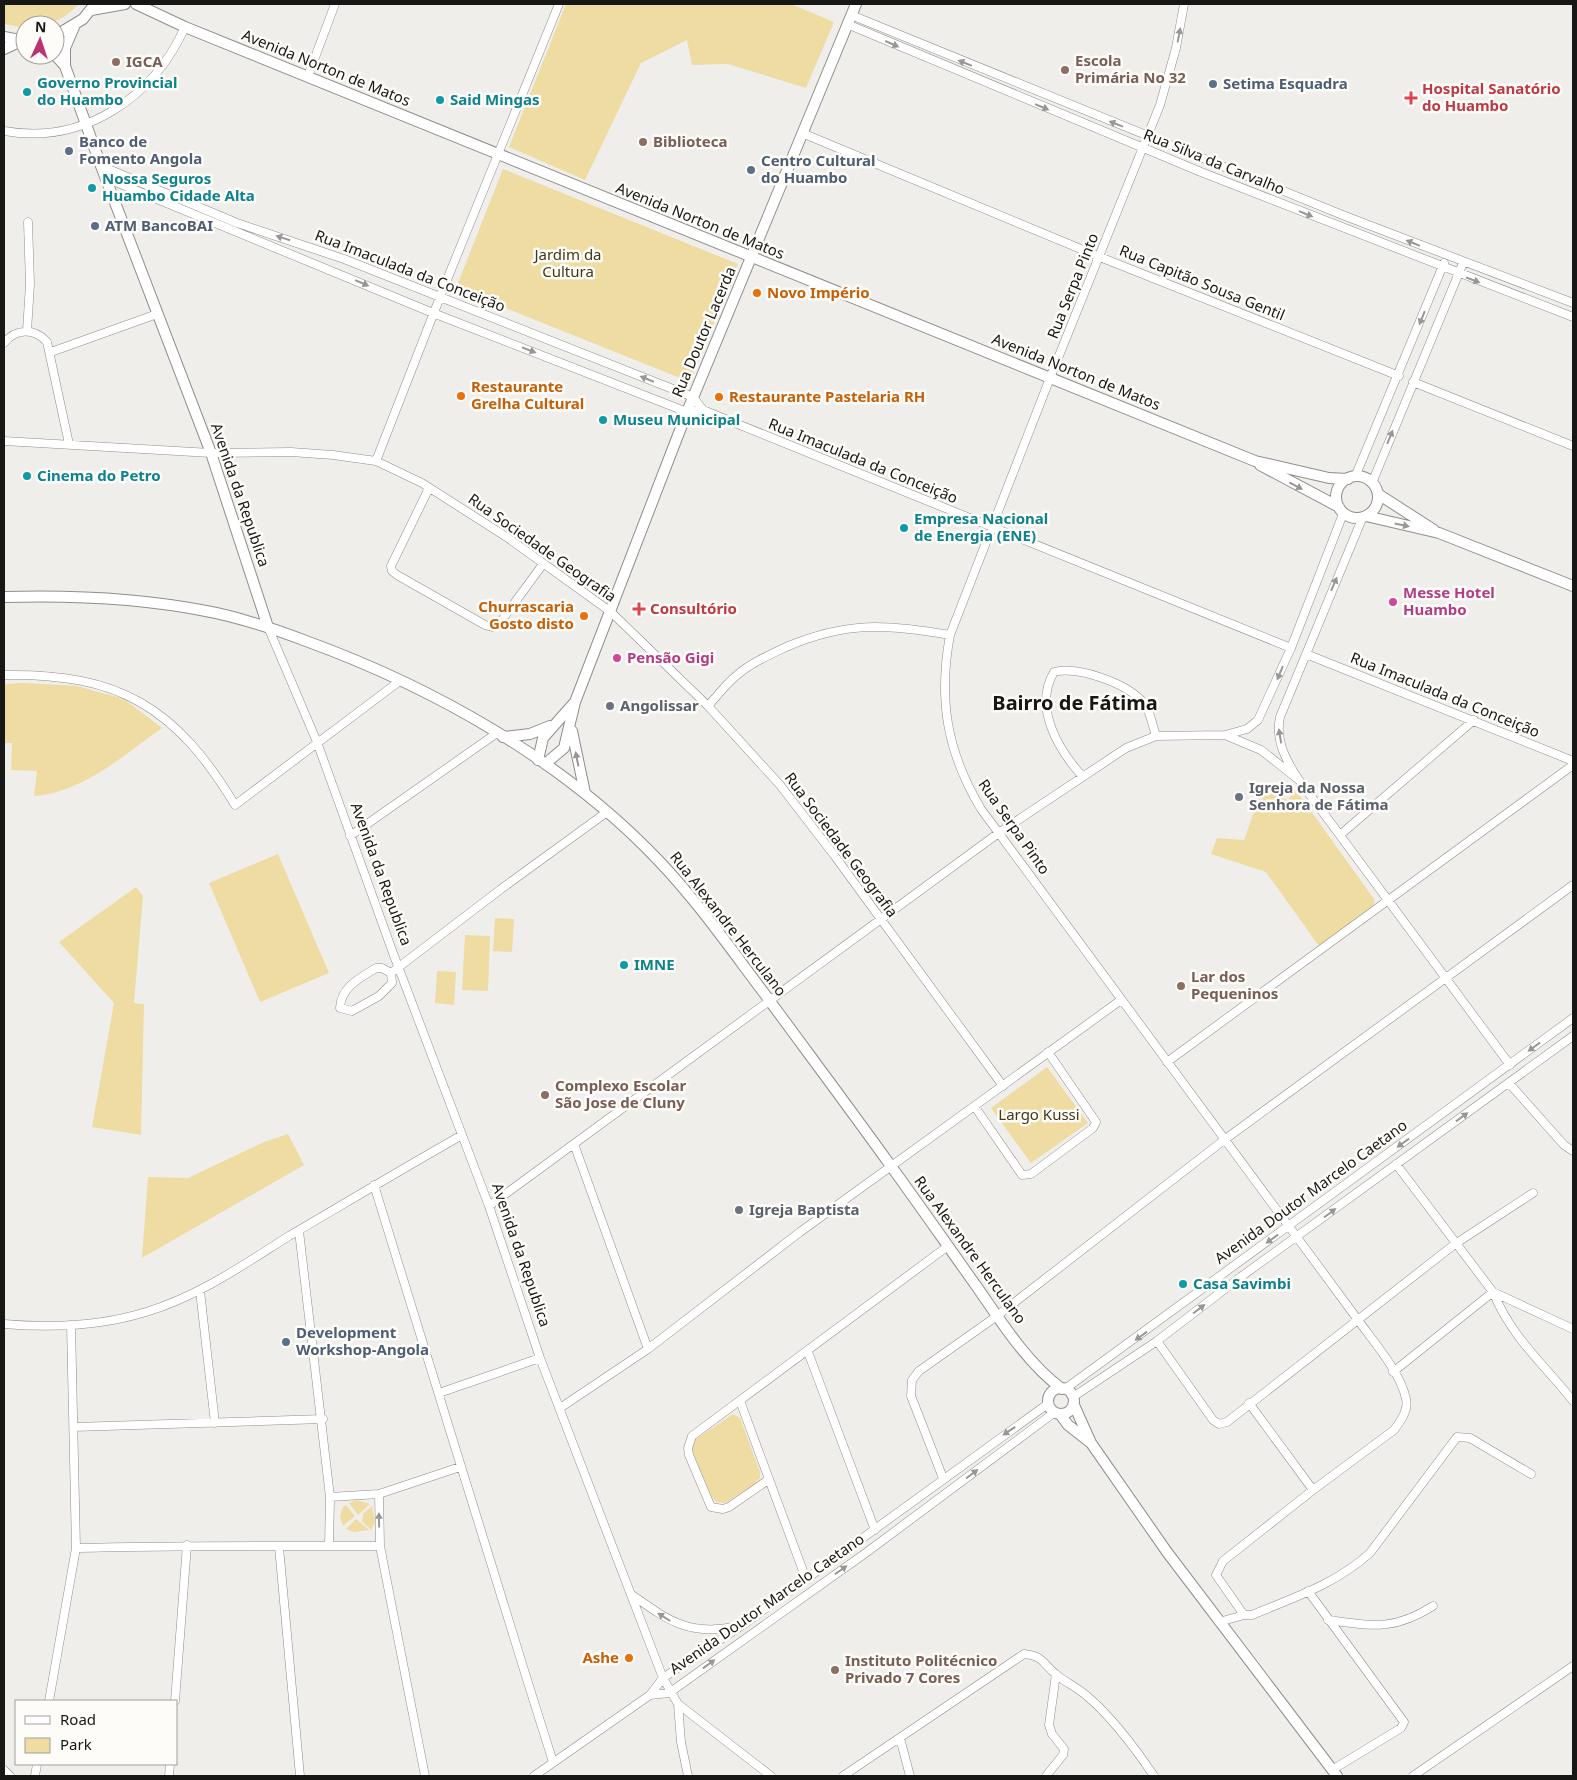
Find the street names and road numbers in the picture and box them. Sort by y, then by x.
street label: Avenida Norton de Matos [239,24,414,110]
street label: Rua Silva da Carvalho [1141,124,1288,199]
street label: Avenida Norton de Matos [613,177,788,263]
street label: Rua Imaculada da Conceição [312,224,508,316]
street label: Rua Serpa Pinto [1042,230,1102,341]
street label: Rua Capitão Sousa Gentil [1117,240,1288,324]
street label: Rua Doutor Lacerda [666,263,740,400]
street label: Avenida Norton de Matos [989,328,1164,414]
street label: Rua Imaculada da Conceição [766,413,961,507]
street label: Avenida da Republica [207,420,275,569]
street label: Rua Sociedade Geografia [465,488,621,606]
street label: Rua Imaculada da Conceição [1348,647,1543,741]
street label: Rua Sociedade Geografia [781,768,903,921]
street label: Rua Serpa Pinto [974,775,1055,878]
street label: Avenida da Republica [347,799,417,948]
street label: Rua Alexandre Herculano [666,847,792,1000]
street label: Avenida Doutor Marcelo Caetano [1210,1115,1411,1268]
street label: Rua Alexandre Herculano [910,1171,1031,1327]
street label: Avenida da Republica [488,1180,556,1329]
street label: Avenida Doutor Marcelo Caetano [665,1528,868,1678]

